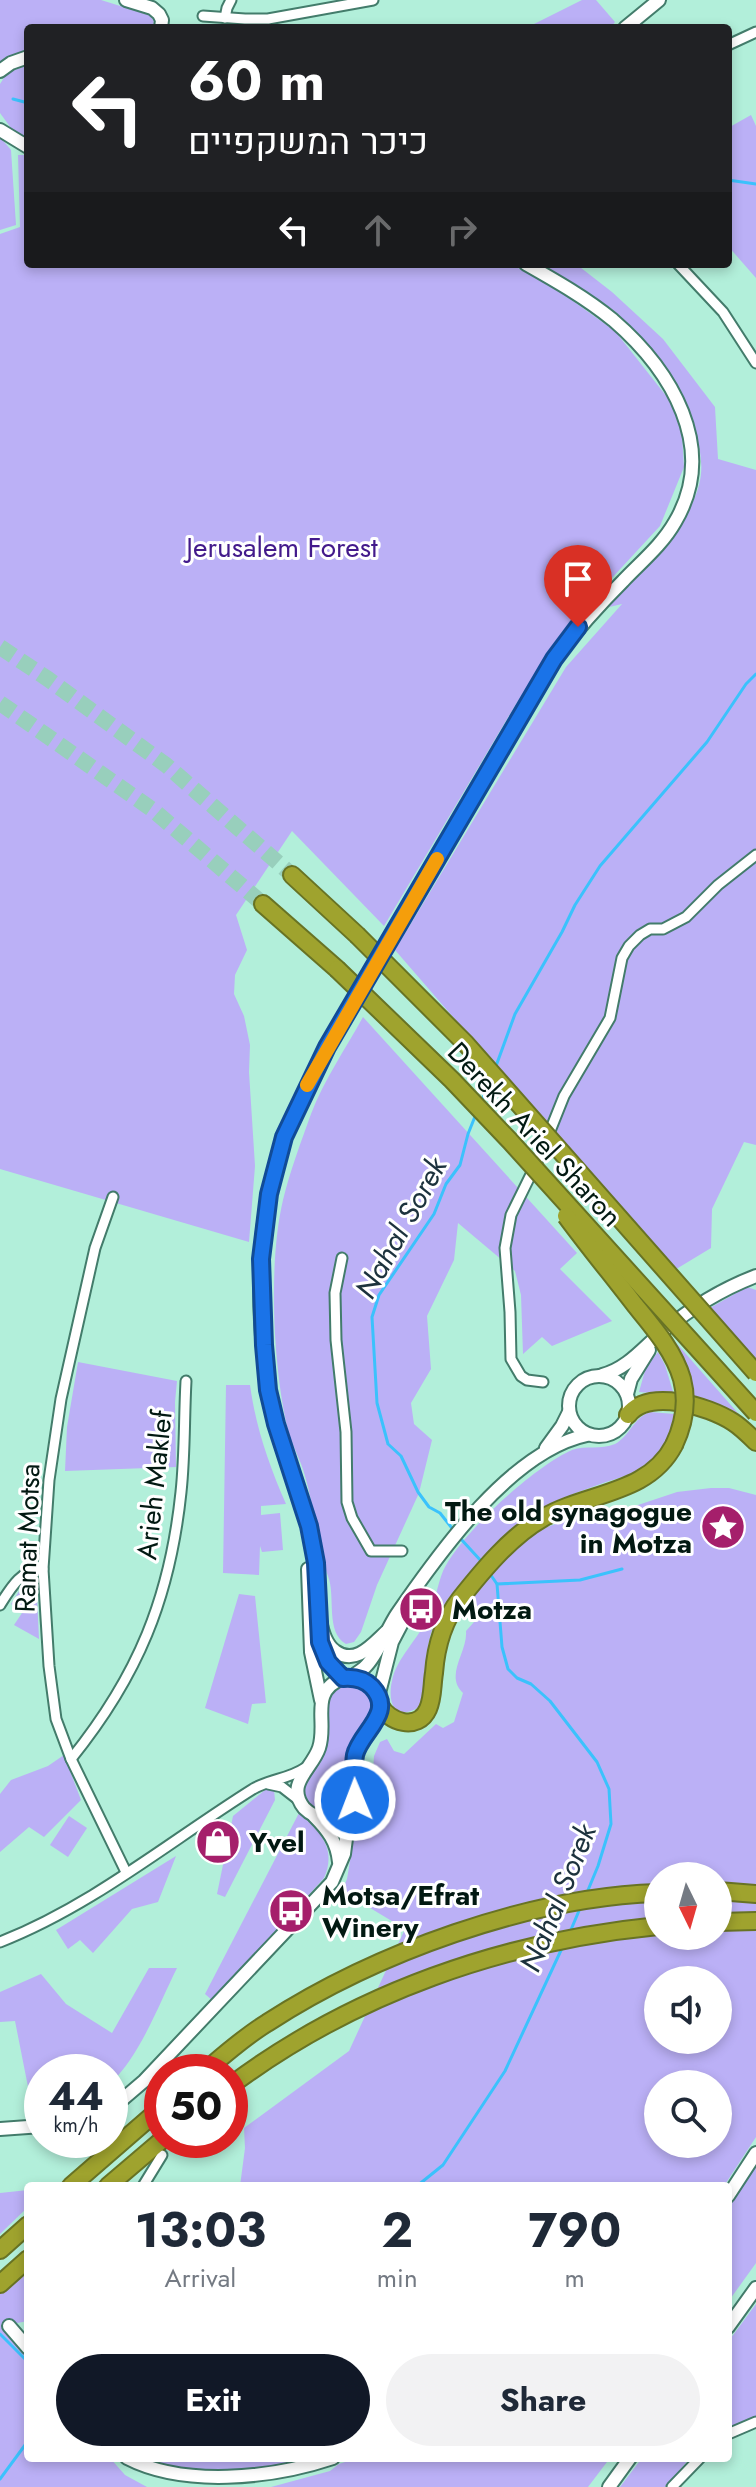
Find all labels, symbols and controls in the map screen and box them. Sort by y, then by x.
text: 60 m [188,40,325,121]
icon: left [56,56,160,160]
text: כיכר המשקפיים [188,115,428,167]
icon: left [272,208,316,252]
icon: ahead [356,208,400,252]
icon: right [440,208,484,252]
park label: Jerusalem Forest [182,527,378,568]
pin [544,545,612,627]
icon: arrive [556,557,600,601]
street label: Derekh Ariel Sharon [438,1033,631,1236]
water label: Nahal Sorek [344,1148,458,1306]
street label: Arieh Maklef [126,1407,183,1562]
street label: Ramat Motsa [4,1463,51,1613]
place label: The old synagogue in Motza [445,1491,692,1564]
place icon: The old synagogue in Motza [699,1503,747,1551]
bus stop icon: Motza [397,1585,445,1633]
place label: Motza [452,1589,532,1630]
position arrow [313,1758,397,1842]
water label: Nahal Sorek [508,1816,607,1978]
shop icon: Yvel [194,1818,242,1866]
place label: Yvel [248,1822,305,1863]
north arrow [644,1862,732,1950]
map controls [644,1862,732,2158]
place label: Motsa/Efrat Winery [322,1875,479,1948]
bus stop icon: Motsa/Efrat Winery [267,1887,315,1935]
button: sound [644,1966,732,2054]
speed limit sign: 50 [144,2054,248,2158]
text: 44 [48,2067,104,2125]
button: search [644,2070,732,2158]
text: km/h [53,2111,99,2140]
text: 13:03 [135,2196,266,2265]
text: 2 [381,2196,413,2265]
text: 790 [528,2196,621,2265]
text: Arrival [165,2259,236,2297]
text: min [377,2259,418,2297]
text: m [565,2259,585,2297]
button: Exit [56,2354,370,2446]
button: Share [386,2354,700,2446]

